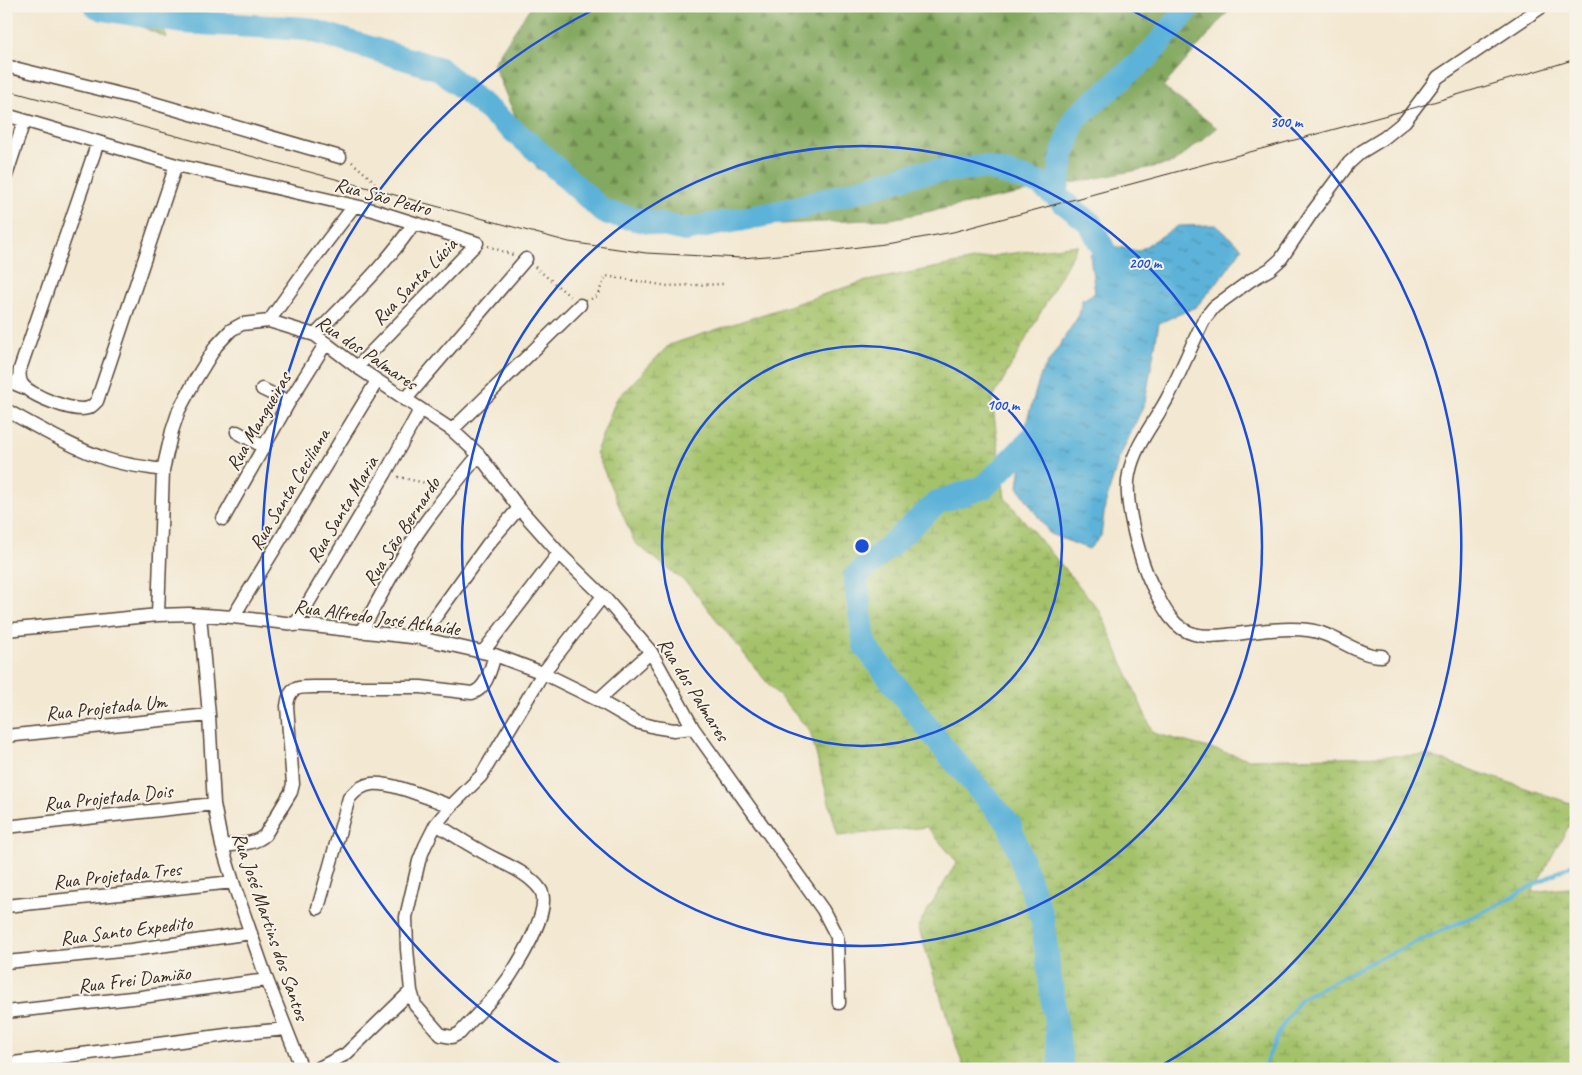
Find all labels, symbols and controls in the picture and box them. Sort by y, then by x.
text: 300 m [1270,113,1304,132]
street label: Rua São Pedro [332,172,435,222]
street label: Rua Santa Lúcia [366,231,464,330]
text: 200 m [1129,254,1163,273]
street label: Rua dos Palmares [311,309,424,397]
street label: Rua Mangueiras [220,366,298,475]
text: 100 m [987,396,1021,415]
street label: Rua Santa Ceciliana [243,422,336,554]
street label: Rua Santa Maria [301,450,385,567]
street label: Rua São Bernardo [357,472,446,590]
centre of rings [853,537,871,555]
street label: Rua Alfredo José Athaíde [292,593,463,642]
street label: Rua dos Palmares [652,633,736,747]
street label: Rua Projetada Um [44,689,170,726]
street label: Rua Projetada Dois [42,778,176,817]
street label: Rua José Martins dos Santos [227,829,315,1026]
street label: Rua Projetada Tres [52,856,184,895]
street label: Rua Santo Expedito [59,910,194,951]
street label: Rua Frei Damião [76,960,193,999]

